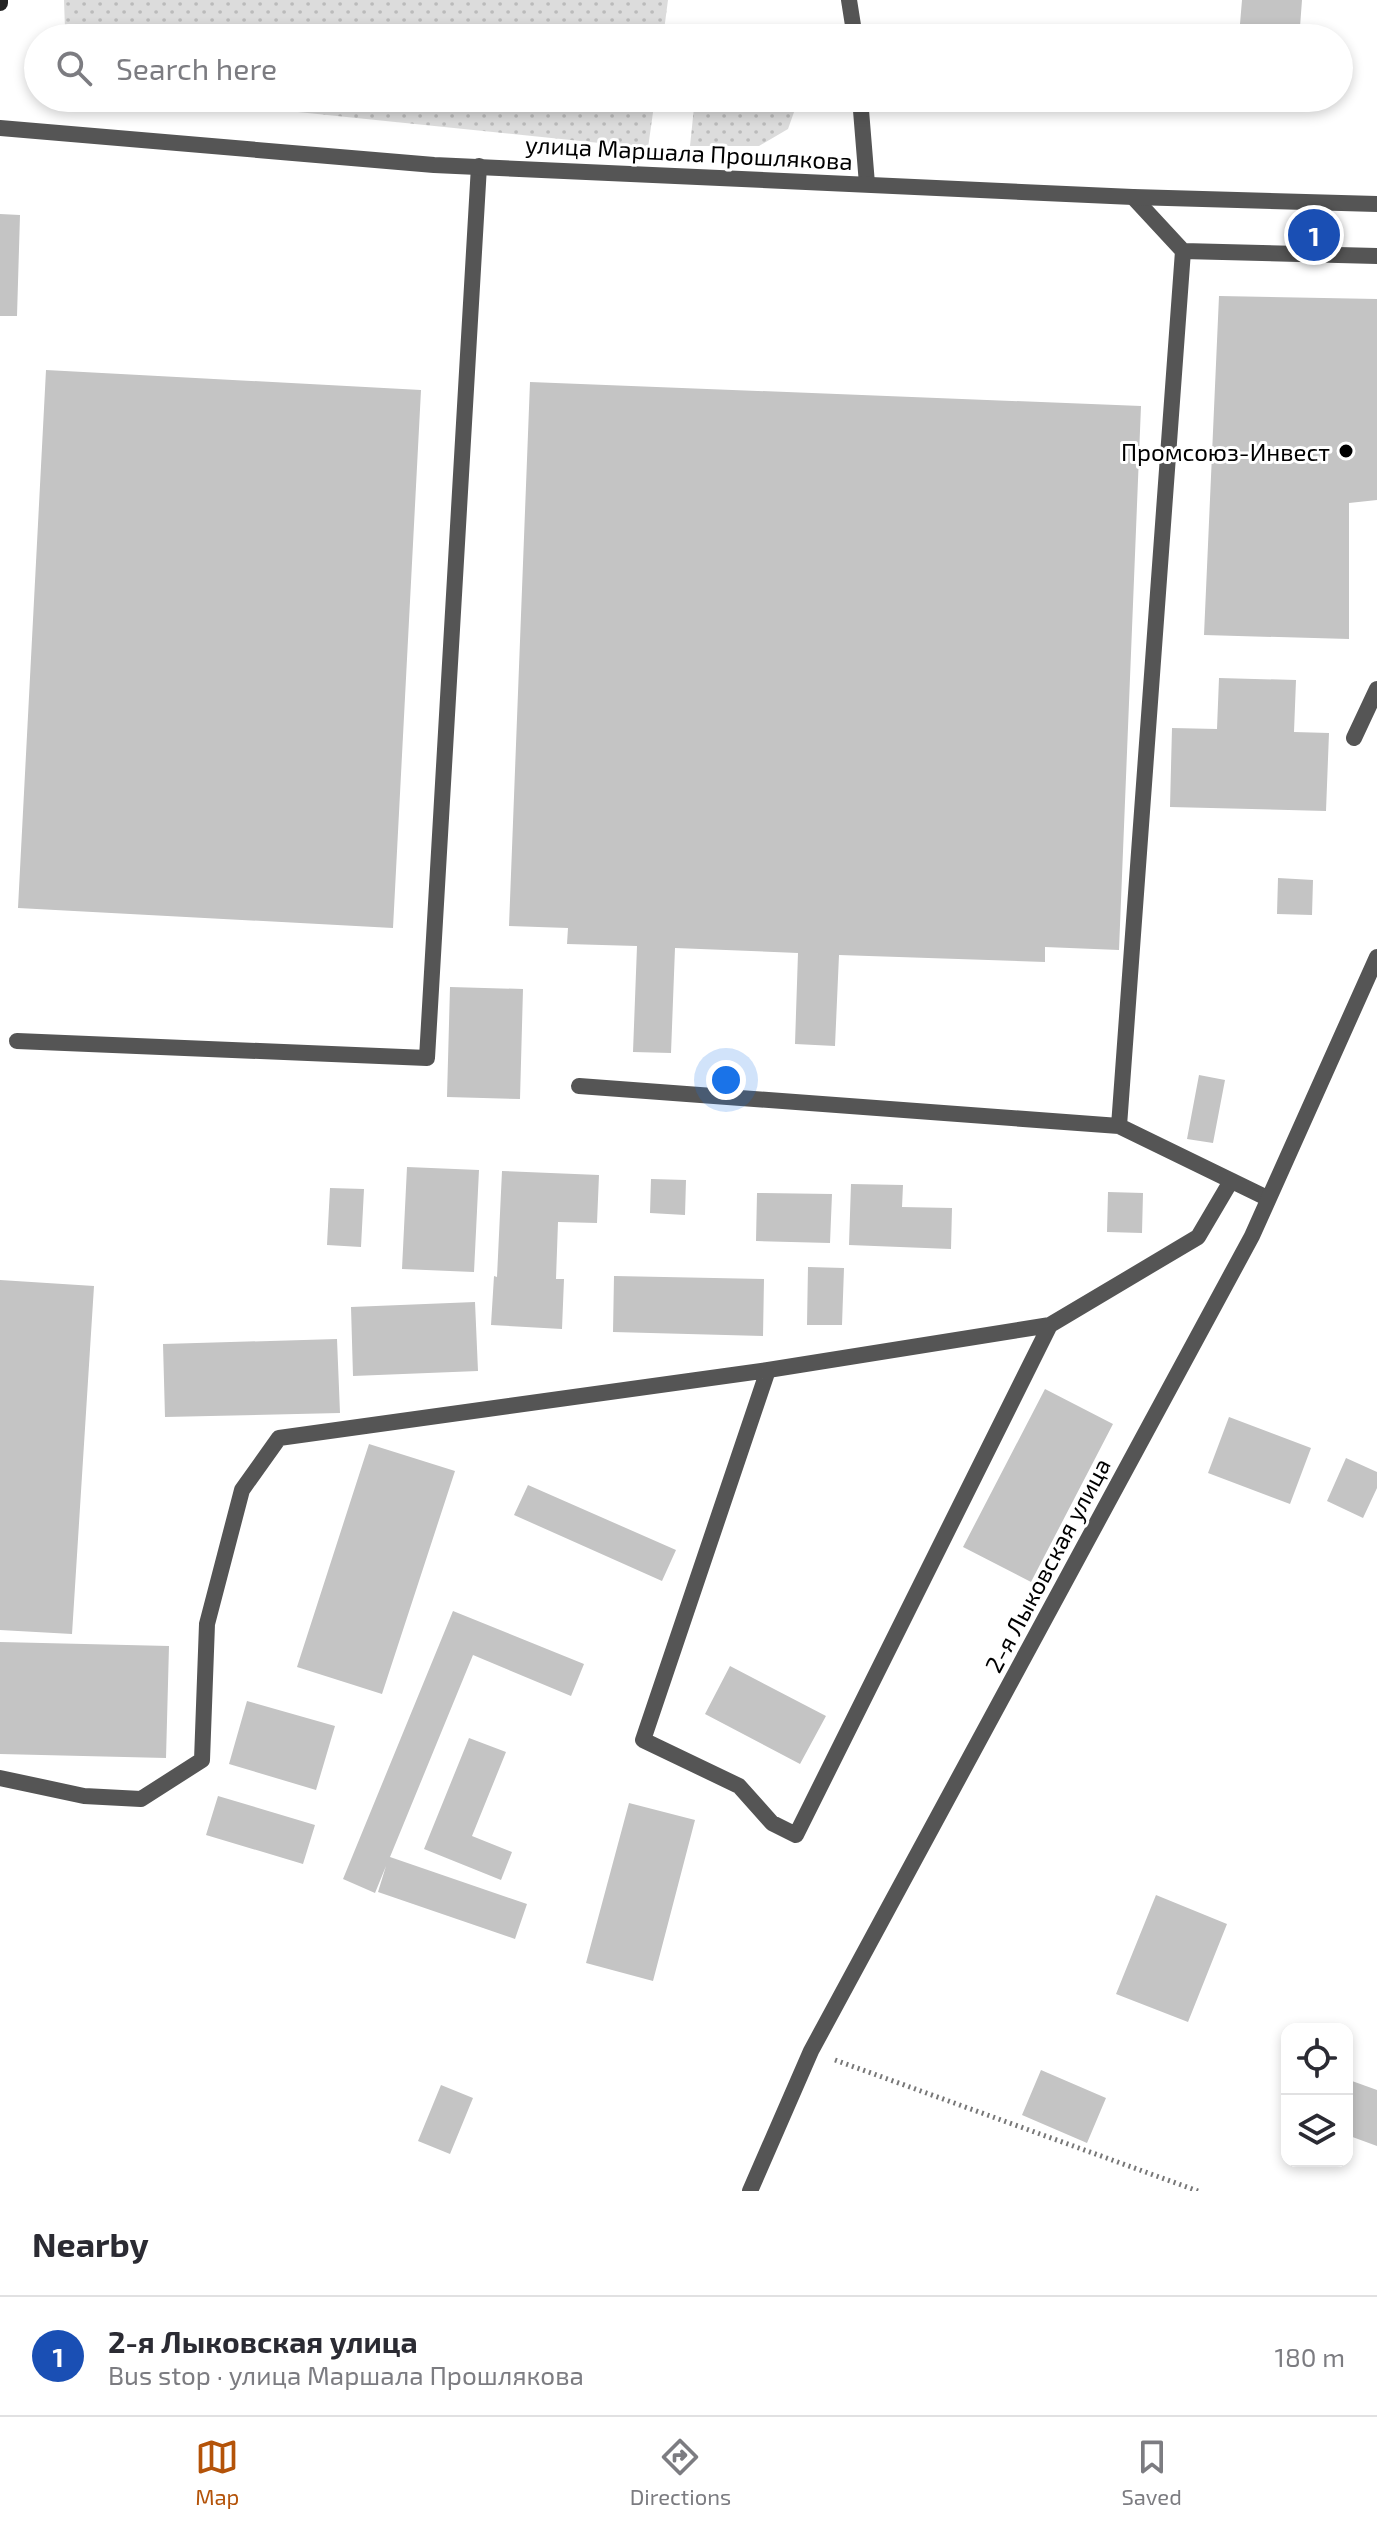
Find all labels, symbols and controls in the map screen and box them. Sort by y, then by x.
search box [24,24,1353,112]
icon: search [52,46,96,90]
text: Search here [116,50,277,86]
street label: улица Маршала Прошлякова [524,129,854,176]
pin: 1 [1288,205,1340,265]
place label: Промсоюз-Инвест [1121,437,1330,466]
marker: Промсоюз-Инвест [1337,442,1355,460]
your location [706,1060,746,1100]
street label: 2-я Лыковская улица [978,1453,1117,1678]
map controls [1281,2023,1353,2167]
button: locate [1281,2023,1353,2095]
button: layers [1281,2095,1353,2167]
text: Nearby [32,2223,149,2264]
text: 2-я Лыковская улица [108,2323,418,2359]
text: 1 [52,2341,64,2372]
text: 180 m [1275,2341,1345,2372]
text: Bus stop · улица Маршала Прошлякова [108,2359,584,2390]
tab: Map [195,2435,239,2509]
tab: Directions [630,2435,731,2509]
tab: Saved [1121,2435,1182,2509]

